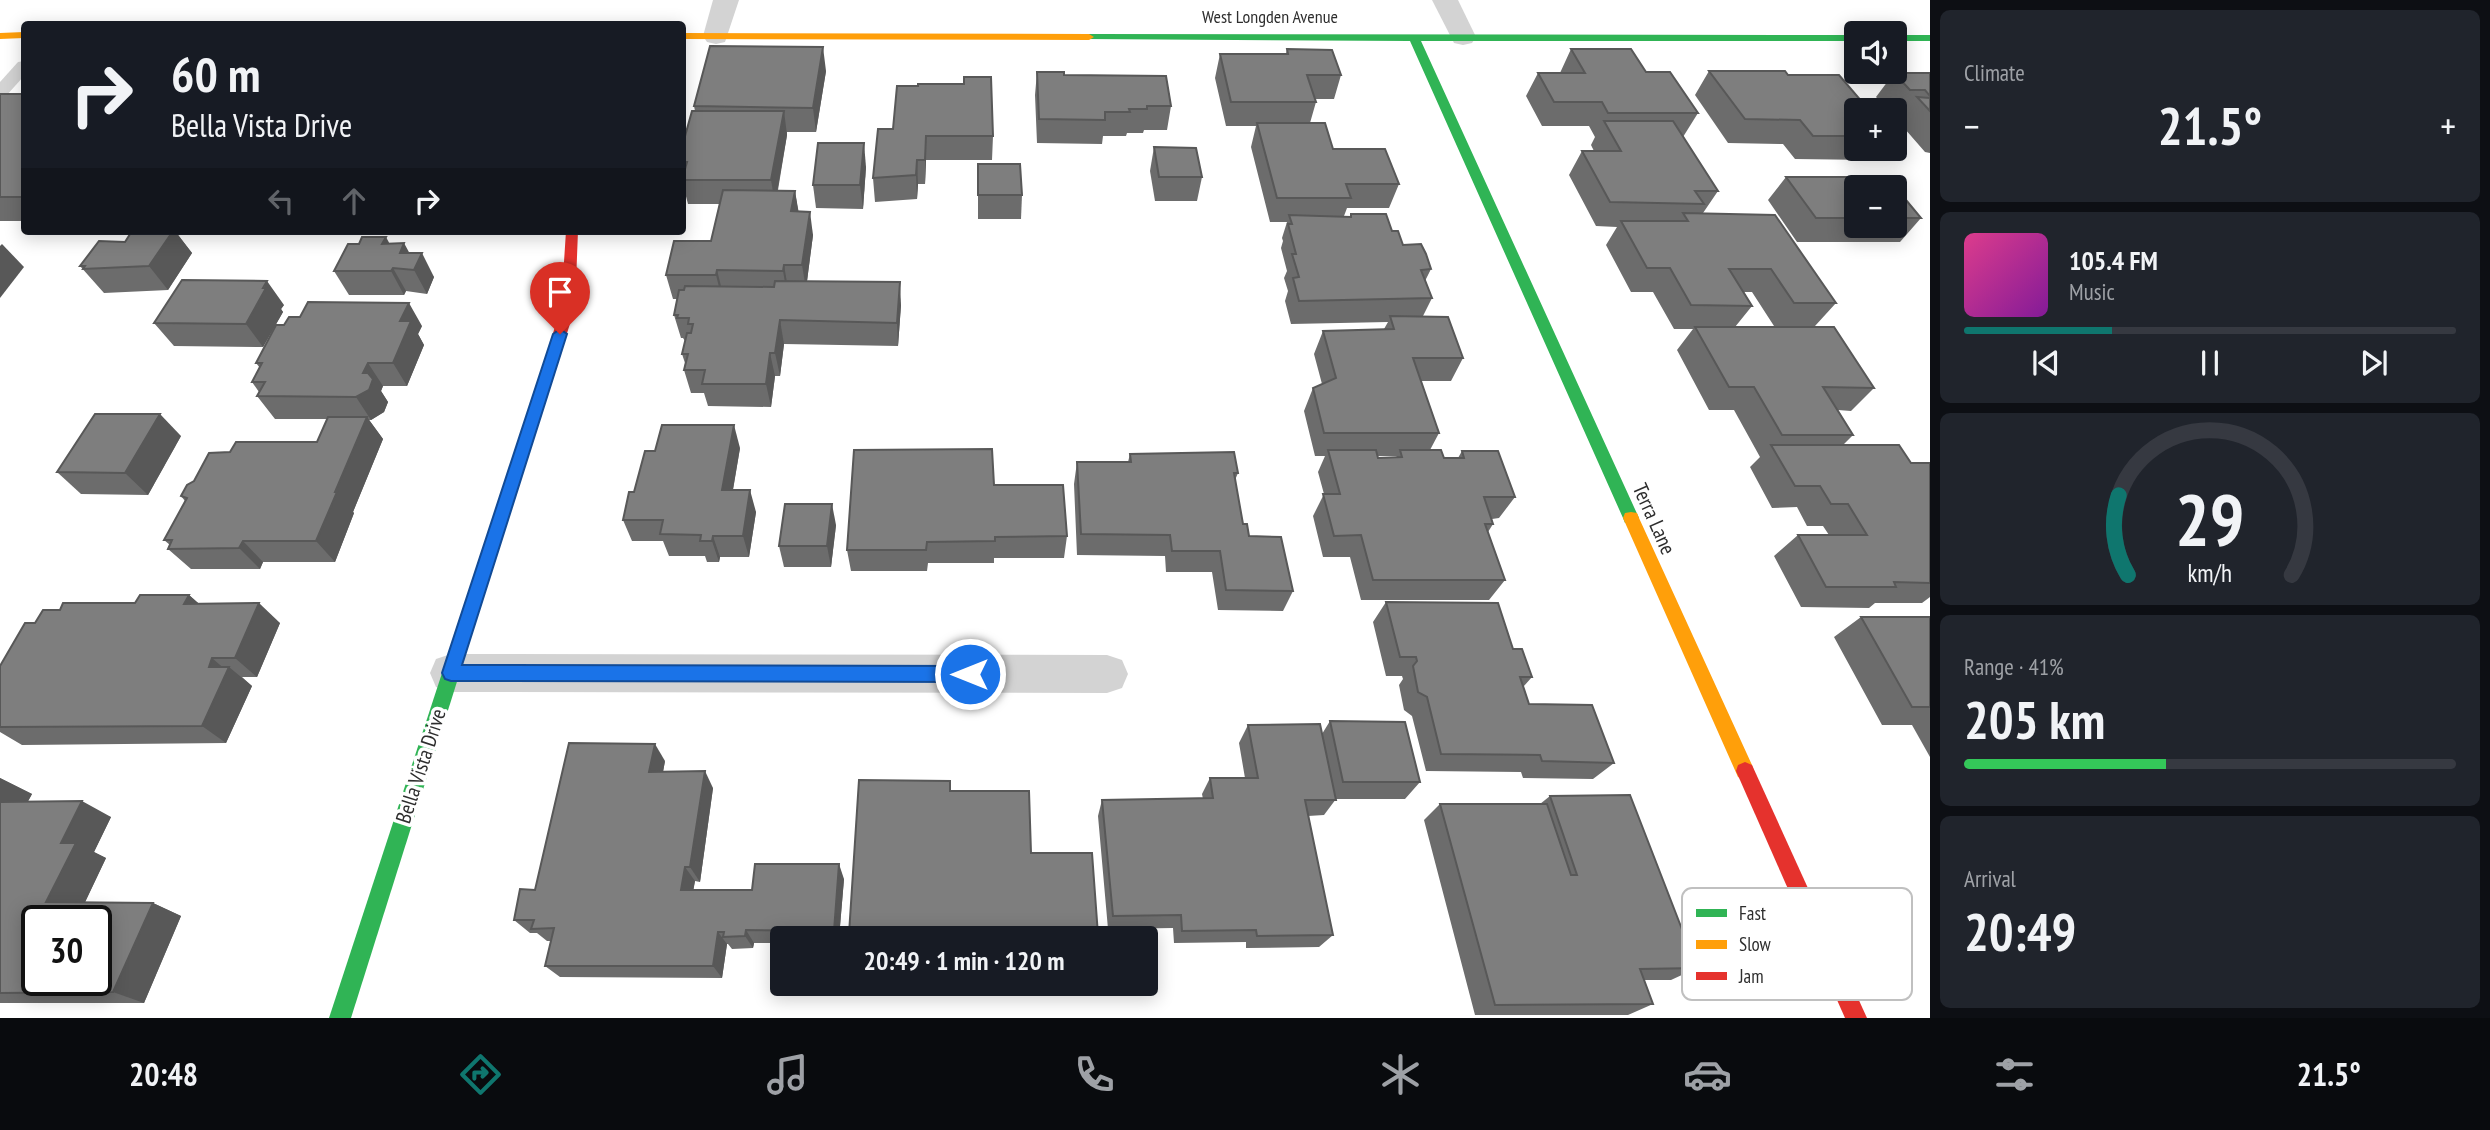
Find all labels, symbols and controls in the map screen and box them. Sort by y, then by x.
street label: West Longden Avenue [1202,5,1338,28]
map controls [1844,21,1907,238]
button: sound [1844,21,1907,84]
text: 60 m [171,42,260,106]
icon: right [56,49,147,140]
text: Climate [1964,58,2025,87]
text: 21.5° [2158,92,2262,159]
button: + [1844,98,1907,161]
text: − [1964,101,1980,150]
text: + [2440,101,2456,150]
text: Bella Vista Drive [171,104,352,146]
button: − [1844,175,1907,238]
icon: left [262,182,300,220]
icon: ahead [335,182,373,220]
icon: right [408,182,446,220]
text: 105.4 FM [2069,244,2158,277]
pin [530,262,590,334]
icon: arrive [541,273,579,311]
text: Music [2069,277,2115,306]
icon: previous [2027,344,2065,382]
icon: pause [2191,344,2229,382]
icon: next [2355,344,2393,382]
text: 29 [2175,471,2245,565]
street label: Terra Lane [1627,479,1682,559]
text: km/h [2188,557,2232,589]
position arrow [933,637,1007,711]
text: Range · 41% [1964,652,2064,681]
text: 205 km [1964,686,2105,753]
street label: Bella Vista Drive [389,705,452,827]
text: Arrival [1964,864,2016,893]
legend [1682,888,1912,1000]
text: 20:49 [1964,898,2076,965]
text: Fast [1739,901,1767,925]
speed limit sign: 30 [21,905,112,996]
text: Slow [1739,932,1772,956]
text: 20:49 · 1 min · 120 m [864,944,1064,977]
text: Jam [1738,964,1764,988]
icon: directions [456,1050,505,1099]
icon: music [763,1050,812,1099]
icon: phone [1070,1050,1119,1099]
icon: climate [1376,1050,1425,1099]
icon: car [1683,1050,1732,1099]
icon: filters [1990,1050,2039,1099]
text: 20:48 [129,1053,198,1095]
text: 21.5° [2297,1053,2361,1095]

